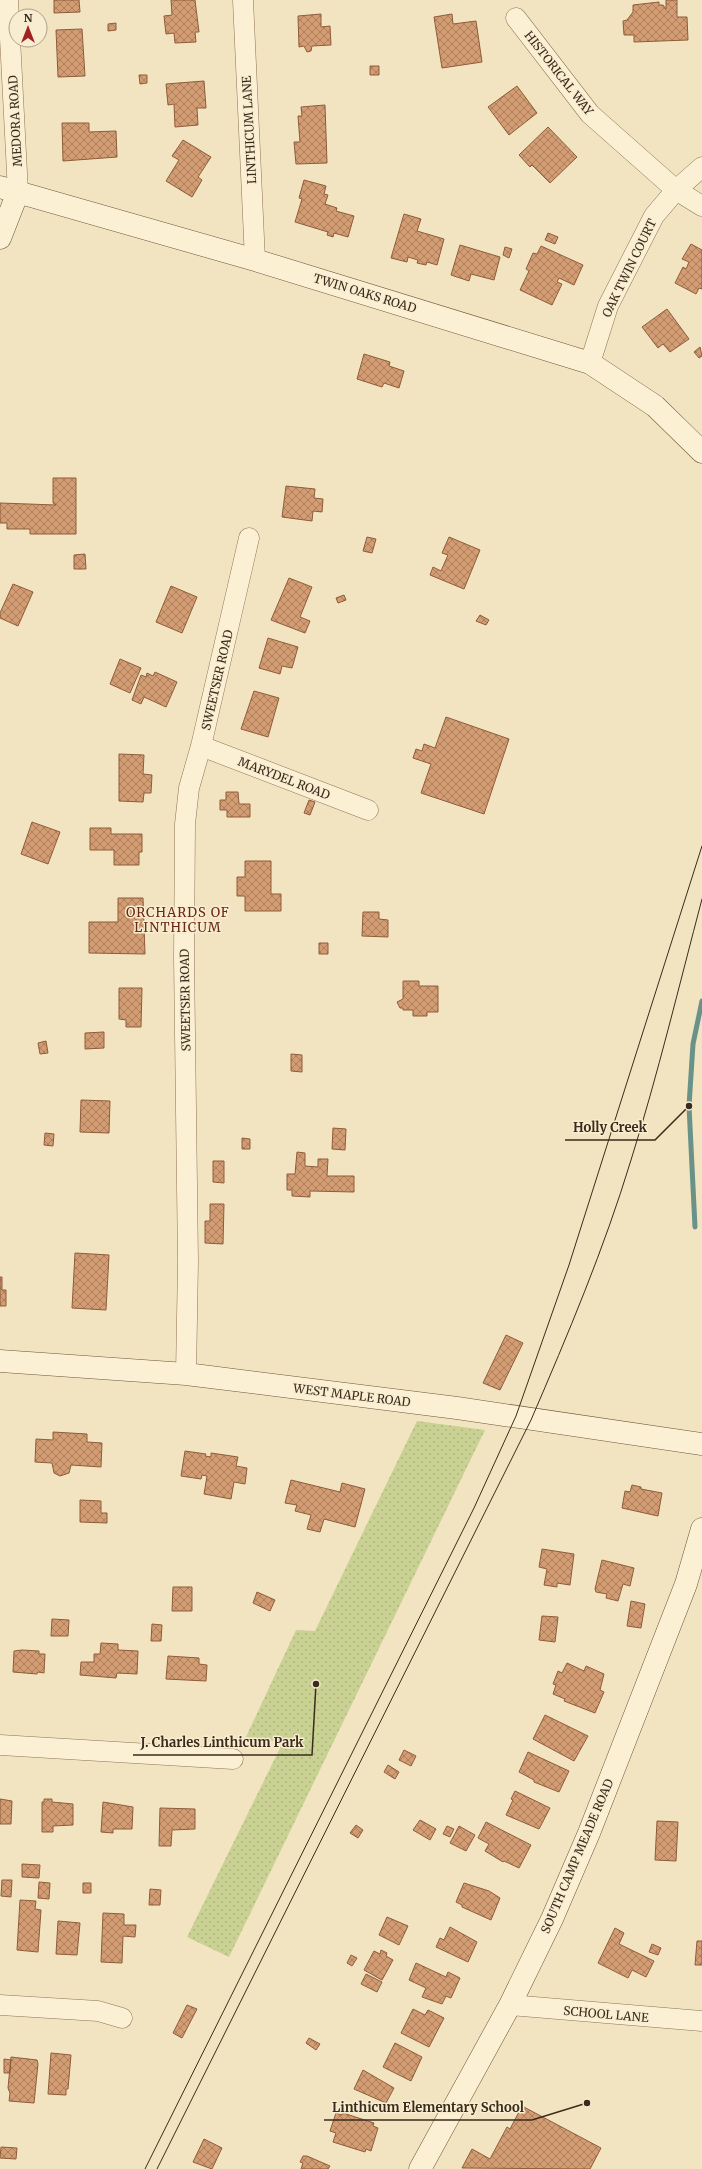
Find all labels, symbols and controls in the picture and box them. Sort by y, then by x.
north arrow [8,8,48,48]
text: N [24,11,33,25]
street label: HISTORICAL WAY [521,28,597,118]
street label: MEDORA ROAD [5,75,25,167]
street label: LINTHICUM LANE [239,75,259,184]
street label: OAK TWIN COURT [599,216,660,320]
street label: TWIN OAKS ROAD [312,270,418,316]
street label: SWEETSER ROAD [198,628,236,732]
street label: MARYDEL ROAD [236,754,332,802]
district label: ORCHARDS OF LINTHICUM [126,904,230,936]
street label: SWEETSER ROAD [177,949,193,1051]
callout: Holly Creek [565,1115,655,1140]
text: Holly Creek [573,1119,648,1136]
street label: WEST MAPLE ROAD [291,1380,412,1410]
callout: J. Charles Linthicum Park [133,1730,312,1755]
text: J. Charles Linthicum Park [140,1734,304,1751]
street label: SOUTH CAMP MEADE ROAD [538,1776,616,1936]
street label: SCHOOL LANE [563,2003,650,2025]
callout: Linthicum Elementary School [324,2095,532,2120]
text: Linthicum Elementary School [332,2099,524,2116]

